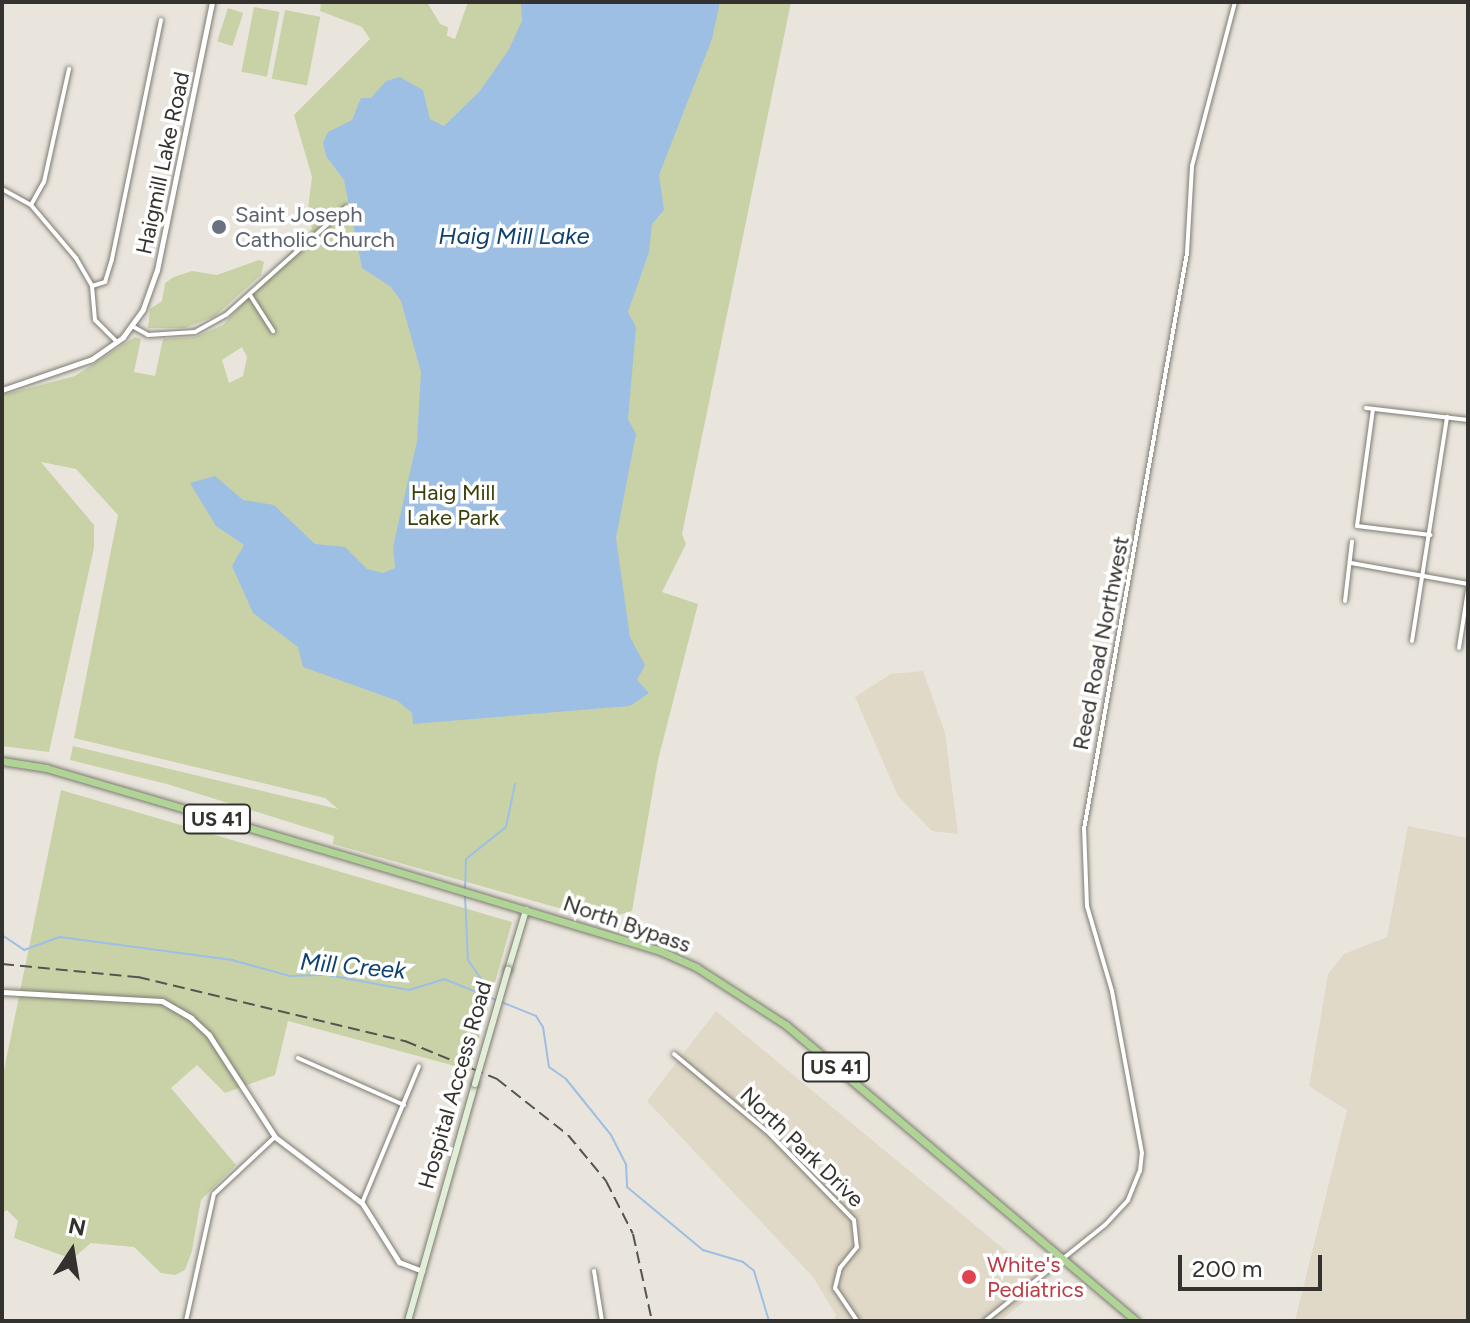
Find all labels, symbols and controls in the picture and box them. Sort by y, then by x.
street label: Haigmill Lake Road [131,69,195,257]
place label: Saint Joseph Catholic Church [235,201,395,252]
marker: Saint Joseph Catholic Church [210,218,228,236]
water label: Haig Mill Lake [438,222,590,250]
park label: Haig Mill Lake Park [407,479,499,530]
street label: Reed Road Northwest [1067,534,1135,752]
road number: US 41 [181,803,253,835]
street label: North Bypass [560,890,694,958]
water label: Mill Creek [299,947,407,985]
street label: Hospital Access Road [413,978,497,1192]
road number: US 41 [800,1051,872,1083]
street label: North Park Drive [735,1081,869,1213]
north arrow [32,1211,112,1291]
text: N [66,1212,88,1242]
scale bar [1182,1239,1326,1289]
place label: White's Pediatrics [987,1251,1084,1302]
text: 200 m [1192,1254,1263,1283]
marker: White's Pediatrics [958,1266,980,1288]

